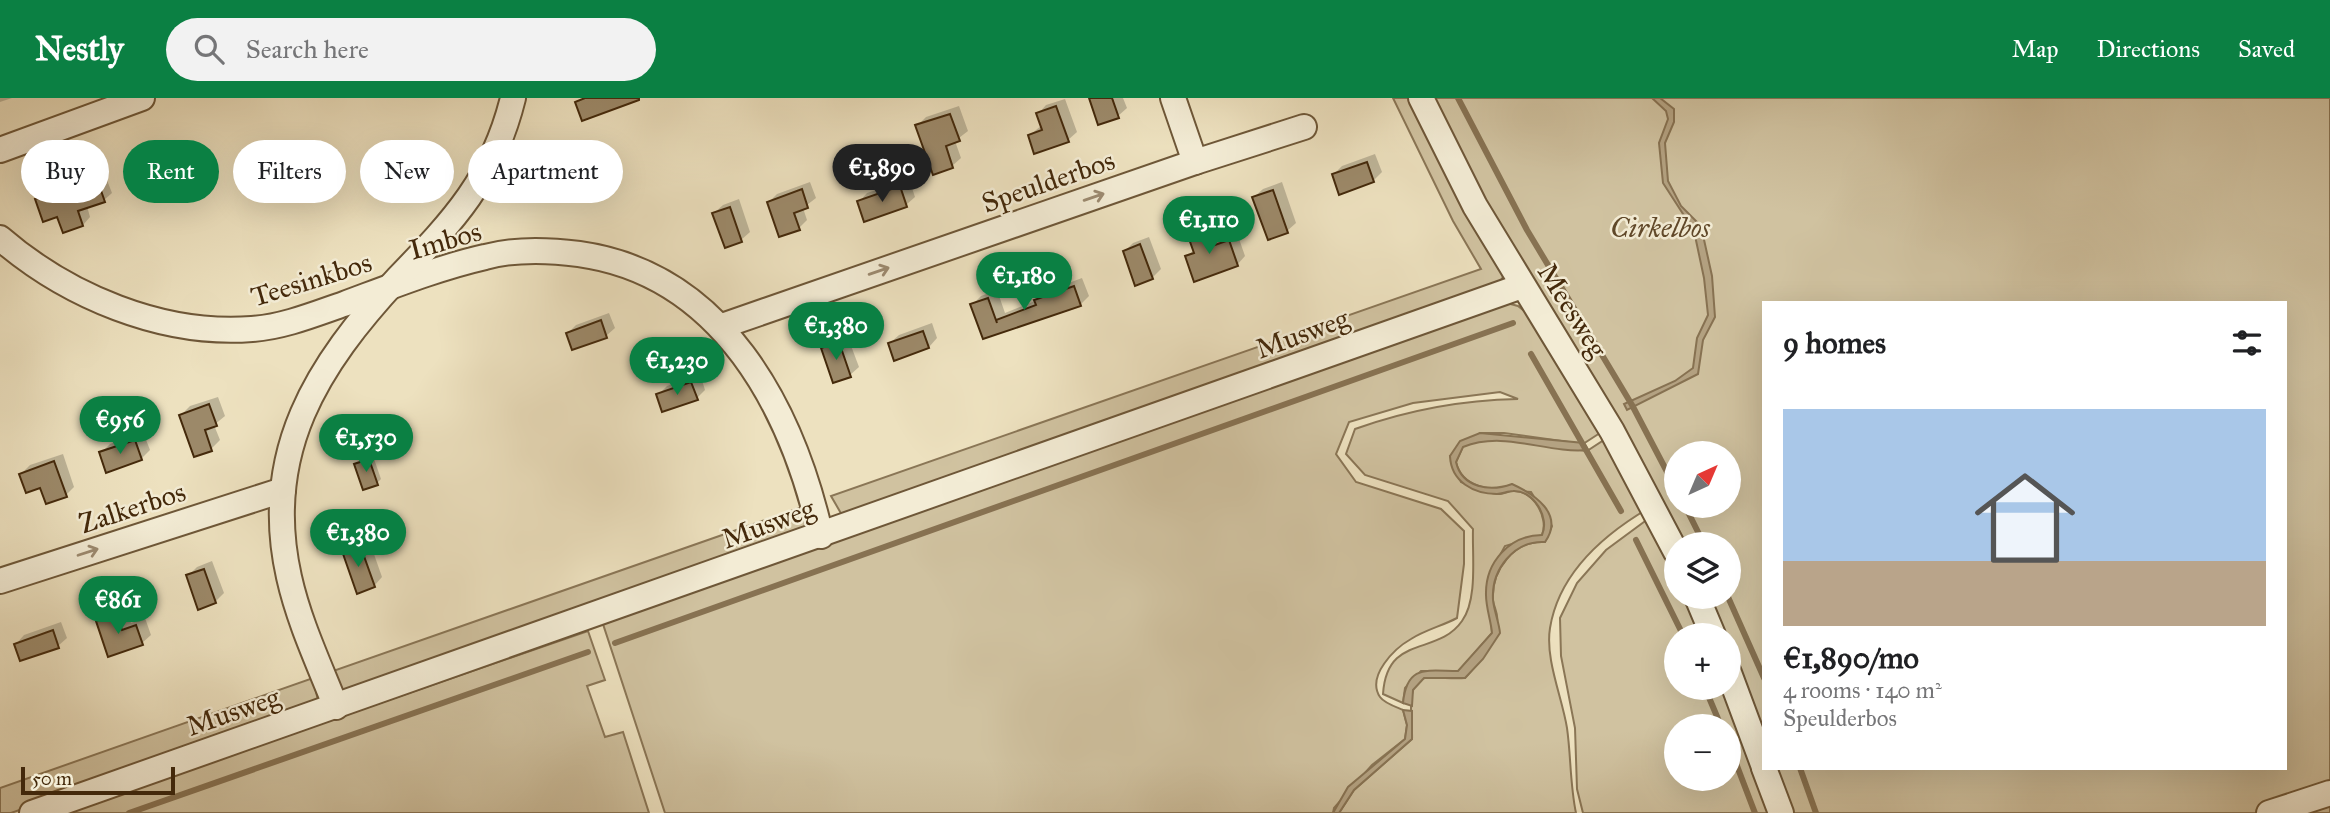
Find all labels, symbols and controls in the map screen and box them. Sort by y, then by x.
search box [166,18,656,81]
text: Nestly [35,29,124,69]
icon: search [190,30,228,68]
text: Search here [246,33,369,65]
text: Map [2012,34,2059,64]
text: Directions [2097,34,2200,64]
text: Saved [2238,34,2295,64]
chip: Buy [21,140,109,203]
chip: Rent [123,140,219,203]
chip: Filters [233,140,346,203]
chip: New [360,140,454,203]
chip: Apartment [468,140,623,203]
street label: Speulderbos [977,142,1119,221]
pin: €1,890 [825,144,939,204]
text: €1,890 [849,153,915,181]
one-way arrow [1083,190,1105,202]
pin: €1,110 [1152,197,1266,256]
text: €1,110 [1179,205,1239,233]
park label: Cirkelbos [1610,210,1711,245]
street label: Imbos [405,214,485,267]
street label: Teesinkbos [247,245,376,314]
pin: €1,180 [967,252,1081,312]
street label: Meesweg [1530,256,1616,365]
text: €1,180 [992,261,1056,289]
one-way arrow [868,264,890,276]
street label: Musweg [1251,300,1354,366]
pin: €1,380 [779,302,893,362]
text: €1,380 [804,311,868,339]
icon: filters [2228,324,2266,362]
text: 9 homes [1783,325,1886,361]
pin: €1,230 [620,338,734,397]
text: €1,230 [646,346,708,374]
pin: €956 [79,396,161,456]
text: €956 [96,405,144,433]
pin: €1,530 [309,414,423,474]
text: €1,530 [335,423,397,451]
north arrow [1664,441,1741,518]
map controls [1664,441,1741,791]
icon: home [1962,455,2088,581]
street label: Zalkerbos [74,474,190,541]
street label: Musweg [717,490,820,556]
pin: €1,380 [301,510,415,569]
text: €1,380 [326,518,390,546]
button: layers [1664,532,1741,609]
one-way arrow [77,545,99,558]
pin: €861 [77,576,159,636]
text: €861 [95,585,141,613]
button: + [1664,623,1741,700]
text: €1,890/mo [1783,640,1919,676]
text: 4 rooms · 140 m² [1783,676,1942,704]
street label: Musweg [182,679,285,744]
text: Speulderbos [1783,704,1897,732]
button: − [1664,714,1741,791]
scale bar [21,764,175,796]
text: 50 m [32,767,72,790]

